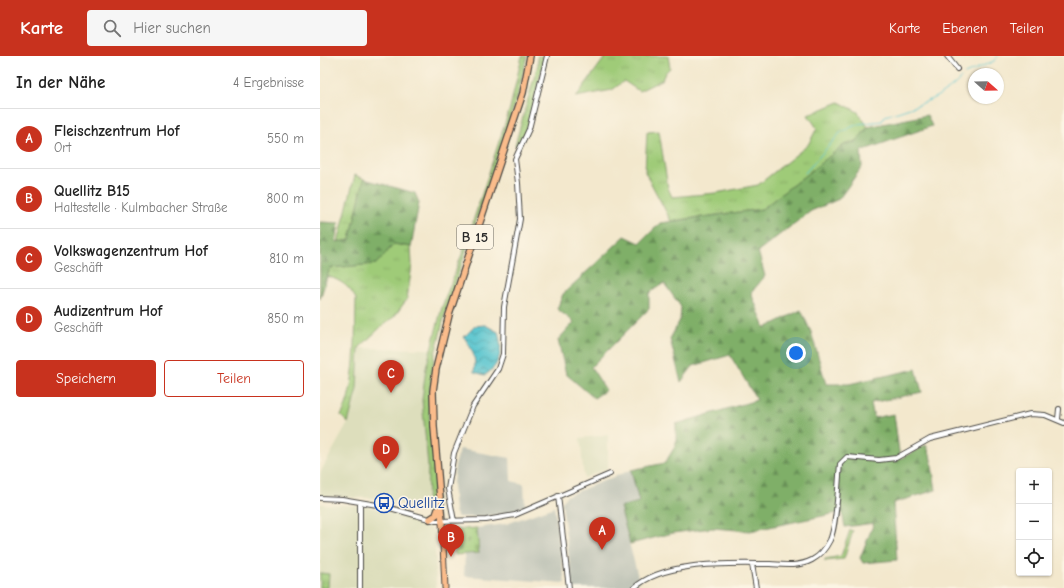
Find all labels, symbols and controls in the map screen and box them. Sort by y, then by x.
search box [87,10,367,46]
text: Karte [20,17,63,39]
icon: search [101,17,123,39]
text: Hier suchen [133,19,211,37]
text: Karte [889,20,920,37]
text: Ebenen [942,20,988,37]
text: Teilen [1010,20,1044,37]
north arrow [968,68,1004,104]
text: In der Nähe [16,73,105,92]
text: 4 Ergebnisse [233,75,304,90]
text: Fleischzentrum Hof [54,122,180,140]
text: A [25,131,33,146]
text: 550 m [267,131,304,146]
text: Ort [54,140,71,155]
text: Quellitz B15 [54,182,130,200]
text: B [25,191,33,206]
text: 800 m [266,191,304,206]
text: Haltestelle · Kulmbacher Straße [54,200,228,215]
road number: B 15 [457,225,493,249]
text: Volkswagenzentrum Hof [54,242,208,260]
text: C [25,251,33,266]
text: 810 m [269,251,304,266]
text: Geschäft [54,260,102,275]
text: Audizentrum Hof [54,302,162,320]
text: D [25,311,33,326]
text: 850 m [267,311,304,326]
text: Geschäft [54,320,102,335]
your location [786,343,806,363]
button: Speichern [16,360,156,397]
button: Teilen [164,360,304,397]
pin: C [378,360,404,393]
pin: D [373,436,399,469]
map controls [1016,468,1052,576]
button: + [1016,468,1052,504]
bus stop icon: Quellitz [373,492,395,514]
place label: Quellitz [398,494,445,512]
button: − [1016,504,1052,540]
pin: A [589,517,615,550]
pin: B [438,524,464,557]
button: locate [1016,540,1052,576]

